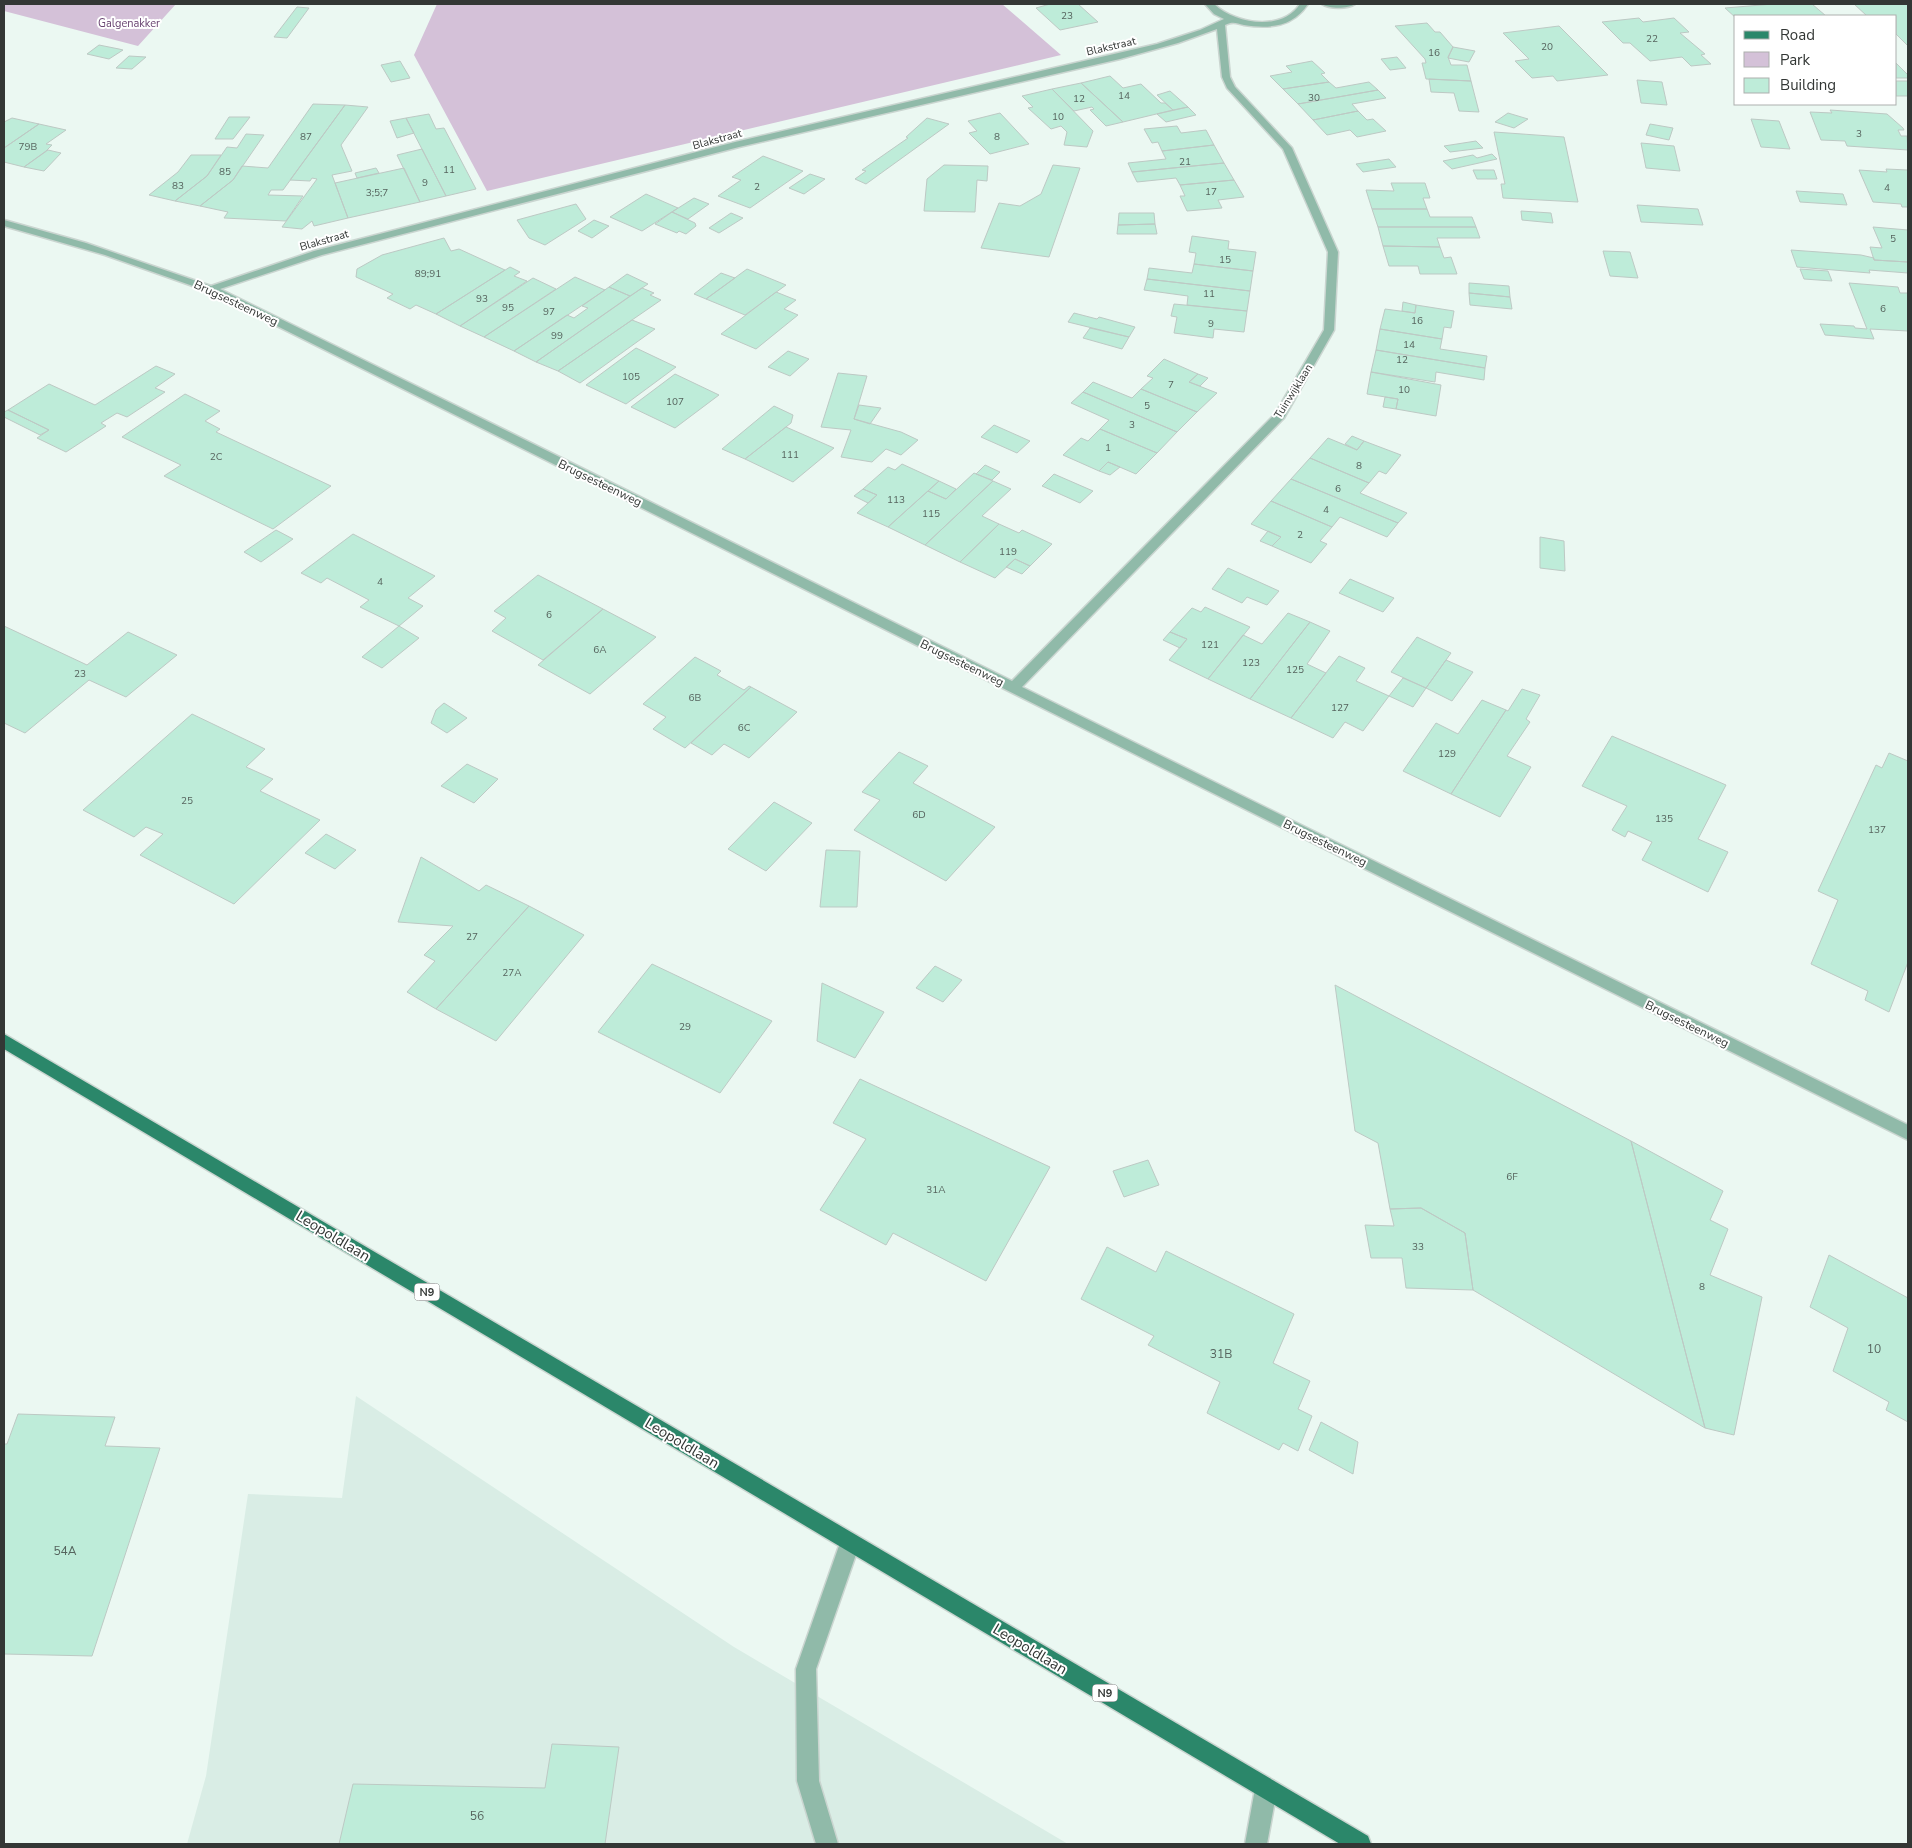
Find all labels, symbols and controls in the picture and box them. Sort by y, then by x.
house number: 23 [1061,9,1073,23]
legend [1734,15,1897,105]
park label: Galgenakker [98,16,160,31]
text: Road [1780,25,1815,45]
house number: 22 [1646,32,1658,46]
street label: Blakstraat [1085,33,1137,59]
house number: 20 [1541,40,1553,54]
house number: 16 [1428,46,1440,60]
text: Park [1780,50,1810,70]
text: Building [1780,75,1836,95]
house number: 14 [1118,89,1130,103]
house number: 30 [1308,91,1320,105]
house number: 12 [1073,92,1085,106]
house number: 10 [1052,110,1064,124]
street label: Blakstraat [691,126,744,153]
house number: 3 [1856,127,1862,141]
house number: 87 [300,130,312,144]
house number: 8 [994,130,1000,144]
house number: 79B [19,140,38,154]
house number: 21 [1179,155,1191,169]
house number: 11 [443,163,455,177]
house number: 85 [219,165,231,179]
house number: 9 [422,176,428,190]
house number: 83 [172,179,184,193]
house number: 2 [754,180,760,194]
house number: 4 [1884,181,1890,195]
house number: 17 [1205,185,1217,199]
house number: 3;5;7 [366,186,388,200]
street label: Blakstraat [298,226,351,255]
house number: 5 [1890,232,1896,246]
house number: 15 [1219,253,1231,267]
house number: 89;91 [415,267,441,281]
street label: Brugsesteenweg [191,276,281,330]
house number: 11 [1203,287,1215,301]
house number: 93 [476,292,488,306]
house number: 95 [502,301,514,315]
house number: 6 [1880,302,1886,316]
house number: 97 [543,305,555,319]
house number: 16 [1411,314,1423,328]
house number: 9 [1208,317,1214,331]
house number: 99 [551,329,563,343]
house number: 14 [1403,338,1415,352]
house number: 12 [1396,353,1408,367]
street label: Tuinwijklaan [1271,361,1316,421]
house number: 105 [622,370,640,384]
house number: 7 [1168,378,1174,392]
house number: 10 [1398,383,1410,397]
house number: 107 [666,395,684,409]
house number: 5 [1144,399,1150,413]
house number: 3 [1129,418,1135,432]
house number: 1 [1105,441,1111,455]
house number: 111 [781,448,799,462]
house number: 2C [210,450,223,464]
street label: Brugsesteenweg [556,456,644,510]
house number: 8 [1356,459,1362,473]
house number: 6 [1335,482,1341,496]
house number: 113 [887,493,905,507]
house number: 4 [1323,503,1329,517]
house number: 115 [922,507,940,521]
house number: 2 [1297,528,1303,542]
house number: 119 [999,545,1017,559]
house number: 4 [377,575,383,589]
house number: 6 [546,608,552,622]
street label: Brugsesteenweg [918,636,1006,690]
house number: 121 [1201,638,1219,652]
house number: 6A [593,643,607,657]
house number: 123 [1242,656,1260,670]
house number: 125 [1286,663,1304,677]
house number: 23 [74,667,86,681]
house number: 6B [689,691,702,705]
house number: 127 [1331,701,1349,715]
house number: 6C [738,721,751,735]
house number: 129 [1438,747,1456,761]
house number: 25 [181,794,193,808]
house number: 6D [912,808,926,822]
house number: 135 [1655,812,1673,826]
street label: Brugsesteenweg [1281,816,1369,870]
house number: 137 [1868,823,1886,837]
house number: 27 [466,930,478,944]
house number: 27A [502,966,522,980]
street label: Brugsesteenweg [1643,997,1731,1051]
house number: 29 [679,1020,691,1034]
house number: 6F [1506,1170,1518,1184]
house number: 31A [926,1183,946,1197]
street label: Leopoldlaan [292,1206,374,1266]
house number: 33 [1412,1240,1424,1254]
house number: 8 [1699,1280,1705,1294]
road number: N9 [414,1284,440,1300]
house number: 10 [1867,1341,1881,1357]
house number: 31B [1210,1346,1232,1362]
street label: Leopoldlaan [641,1413,723,1473]
house number: 54A [53,1543,77,1559]
street label: Leopoldlaan [989,1619,1071,1679]
road number: N9 [1092,1685,1118,1702]
house number: 56 [470,1808,484,1824]

